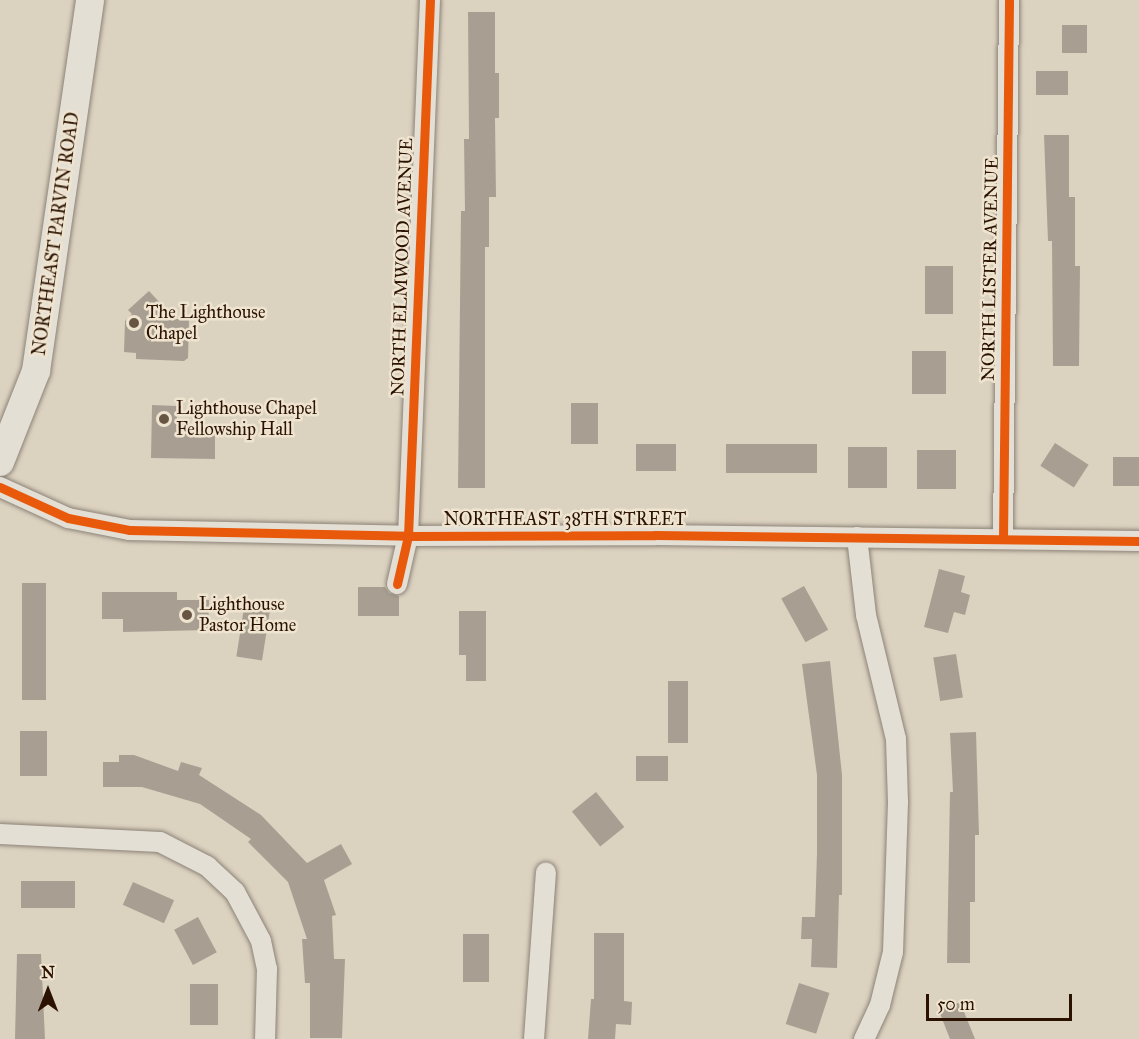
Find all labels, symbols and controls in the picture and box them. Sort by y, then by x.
street label: NORTHEAST PARVIN ROAD [28,111,84,357]
street label: NORTH ELMWOOD AVENUE [387,138,417,396]
street label: NORTH LISTER AVENUE [977,157,1003,381]
place label: The Lighthouse Chapel [146,302,265,344]
marker: The Lighthouse Chapel [127,316,141,330]
place label: Lighthouse Chapel Fellowship Hall [176,398,317,440]
marker: Lighthouse Chapel Fellowship Hall [157,412,171,426]
street label: NORTHEAST 38TH STREET [444,508,686,530]
place label: Lighthouse Pastor Home [199,594,296,636]
marker: Lighthouse Pastor Home [180,608,194,622]
north arrow [18,961,78,1021]
text: N [41,963,55,982]
scale bar [929,982,1074,1020]
text: 50 m [937,993,975,1015]

